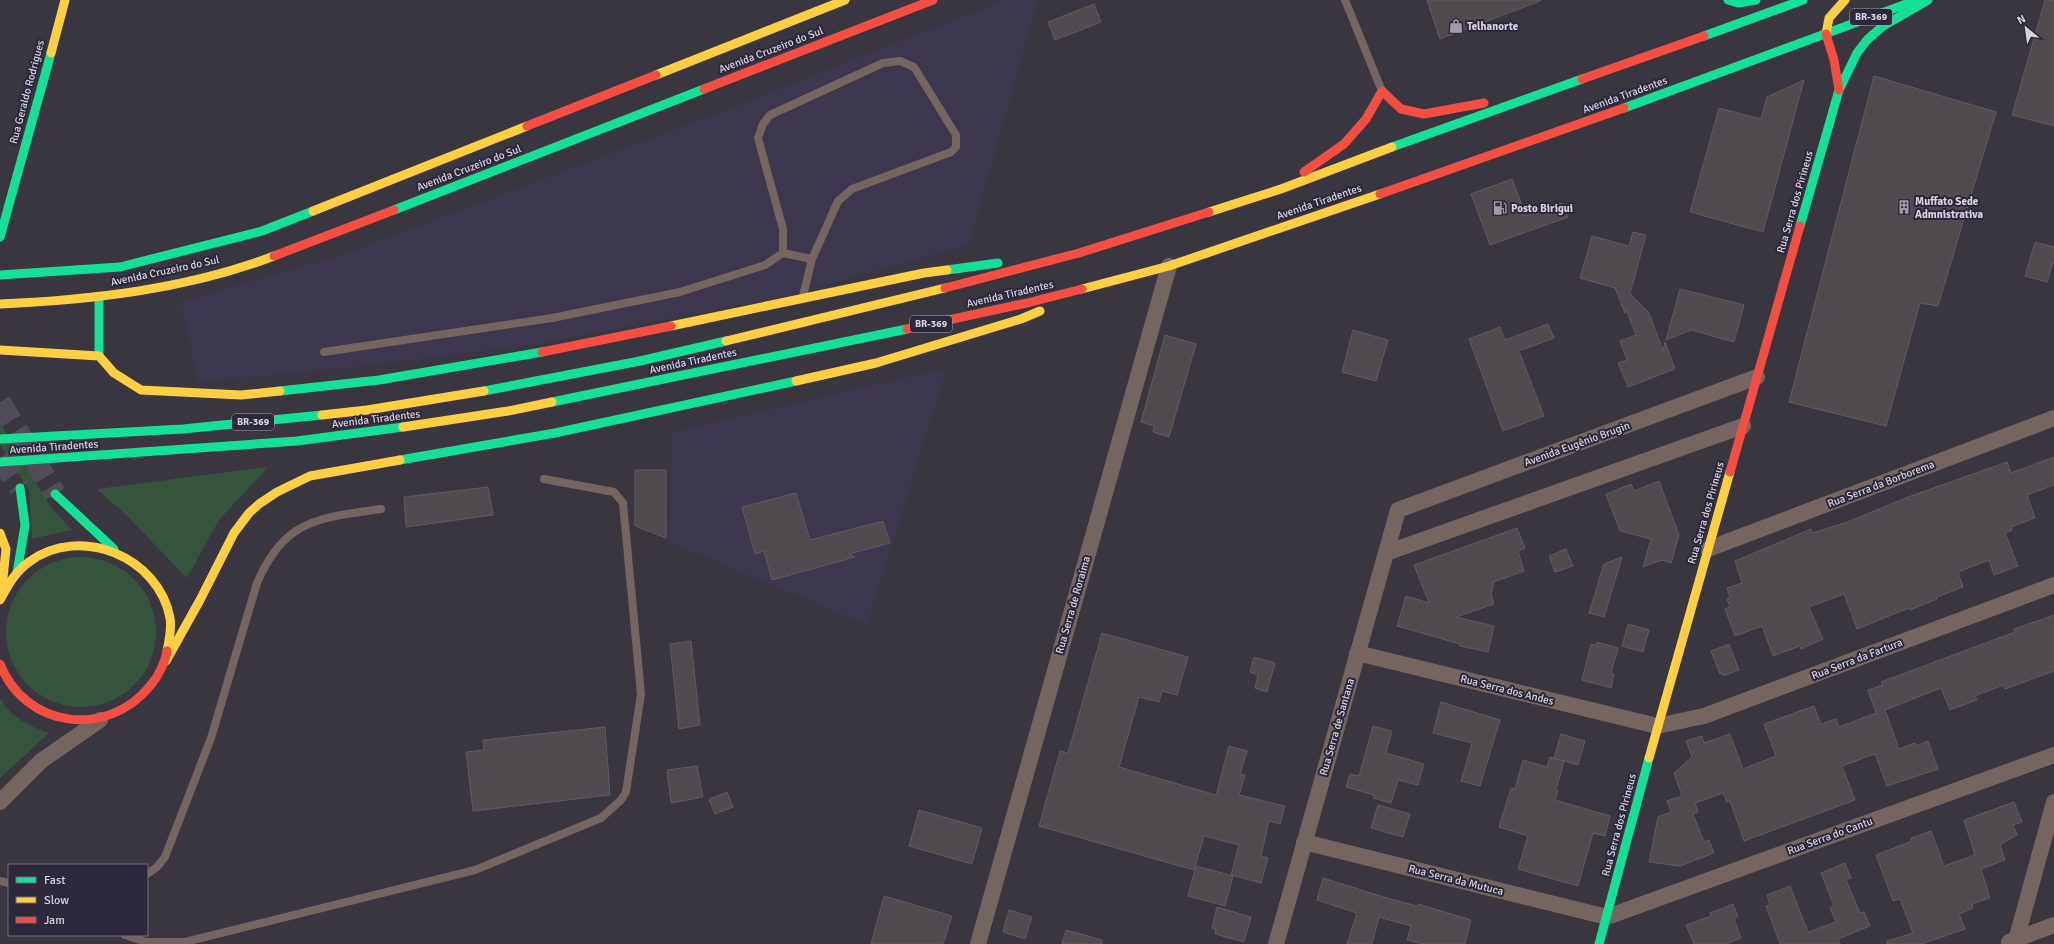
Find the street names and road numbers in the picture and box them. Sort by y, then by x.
road number: BR-369 [1850,9,1892,25]
street label: Avenida Cruzeiro do Sul [717,24,825,76]
street label: Rua Geraldo Rodrigues [7,38,47,145]
street label: Avenida Tiradentes [1581,74,1669,116]
street label: Avenida Cruzeiro do Sul [415,142,523,194]
street label: Rua Serra dos Pirineus [1774,149,1816,255]
street label: Avenida Tiradentes [1275,181,1363,223]
street label: Avenida Cruzeiro do Sul [109,253,221,289]
street label: Avenida Tiradentes [965,278,1055,310]
road number: BR-369 [910,316,952,332]
street label: Avenida Tiradentes [648,345,738,377]
street label: Avenida Tiradentes [331,407,421,431]
road number: BR-369 [232,414,274,430]
street label: Avenida Eugênio Brugin [1522,419,1632,469]
street label: Avenida Tiradentes [9,437,99,457]
street label: Rua Serra da Borborema [1826,457,1937,510]
street label: Rua Serra dos Pirineus [1685,460,1727,566]
street label: Rua Serra de Roraima [1053,554,1093,655]
street label: Rua Serra da Fartura [1810,635,1905,682]
street label: Rua Serra dos Andes [1459,672,1555,708]
street label: Rua Serra de Santana [1317,677,1357,777]
street label: Rua Serra dos Pirineus [1599,772,1639,878]
street label: Rua Serra do Cantu [1785,815,1875,857]
street label: Rua Serra da Mutuca [1407,862,1505,898]

